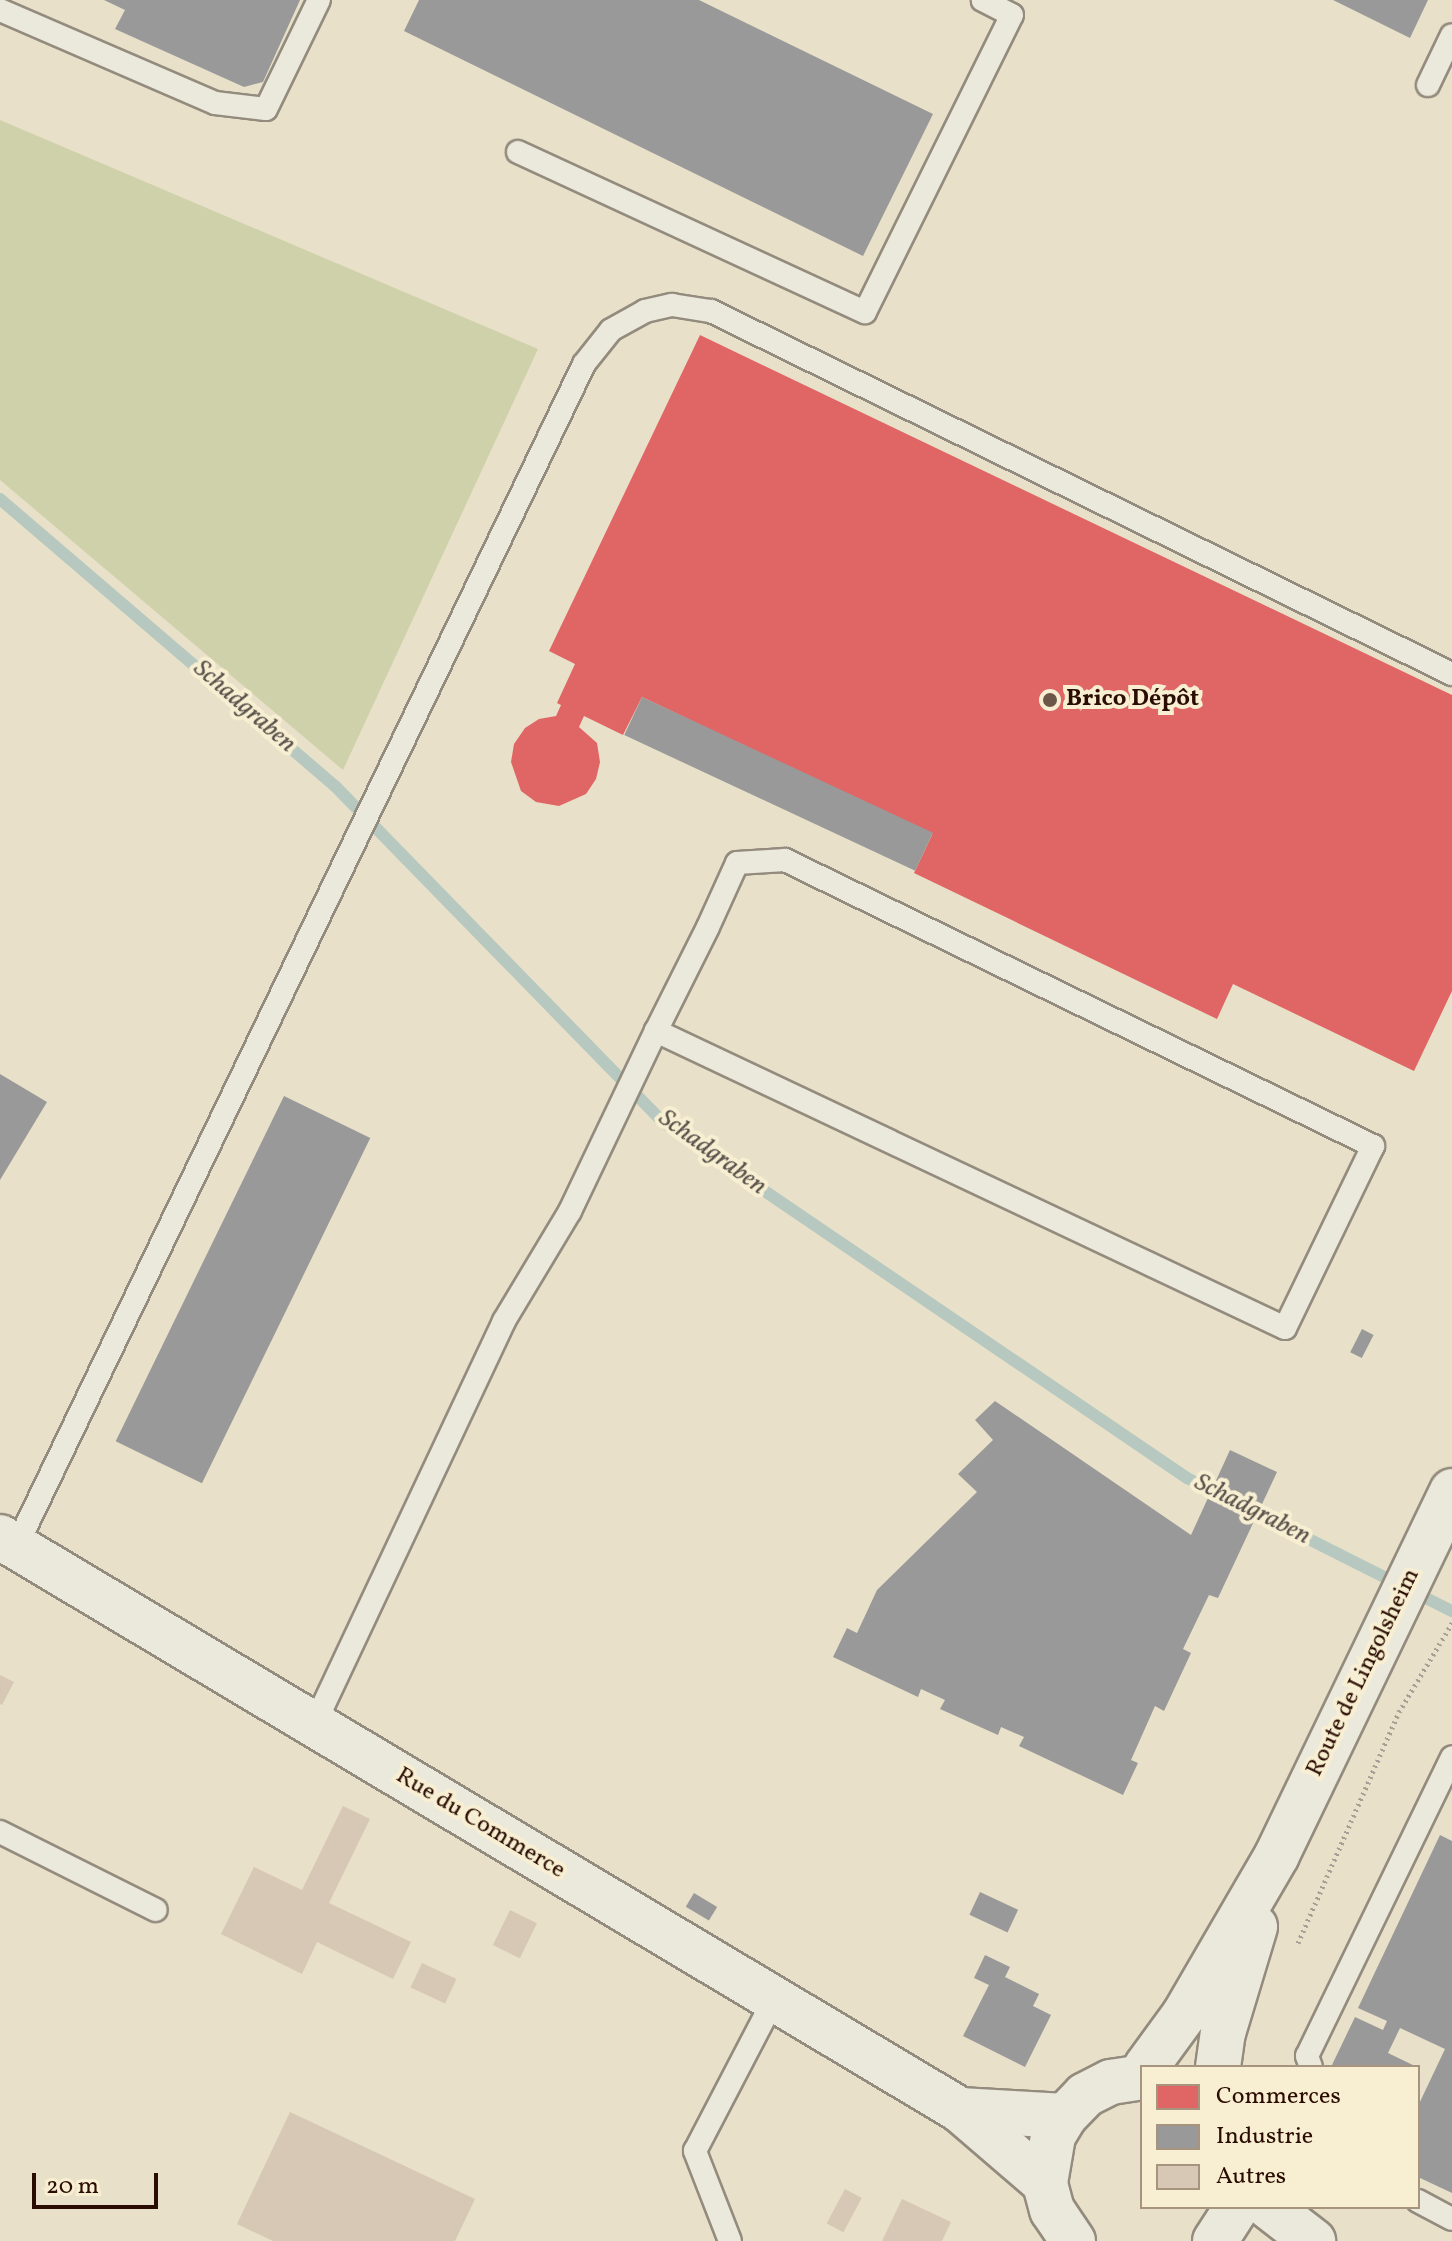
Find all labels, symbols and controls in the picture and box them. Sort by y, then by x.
water label: Schadgraben [186,654,302,760]
place label: Brico Dépôt [1066,686,1199,714]
marker: Brico Dépôt [1041,691,1059,709]
water label: Schadgraben [652,1103,772,1203]
water label: Schadgraben [1189,1467,1315,1553]
street label: Route de Lingolsheim [1301,1564,1427,1782]
street label: Rue du Commerce [390,1762,570,1886]
legend [1140,2065,1420,2209]
text: Commerces [1216,2080,1341,2114]
text: Industrie [1216,2120,1313,2154]
scale bar [36,2157,162,2207]
text: Autres [1216,2160,1286,2194]
text: 20 m [46,2170,99,2204]

